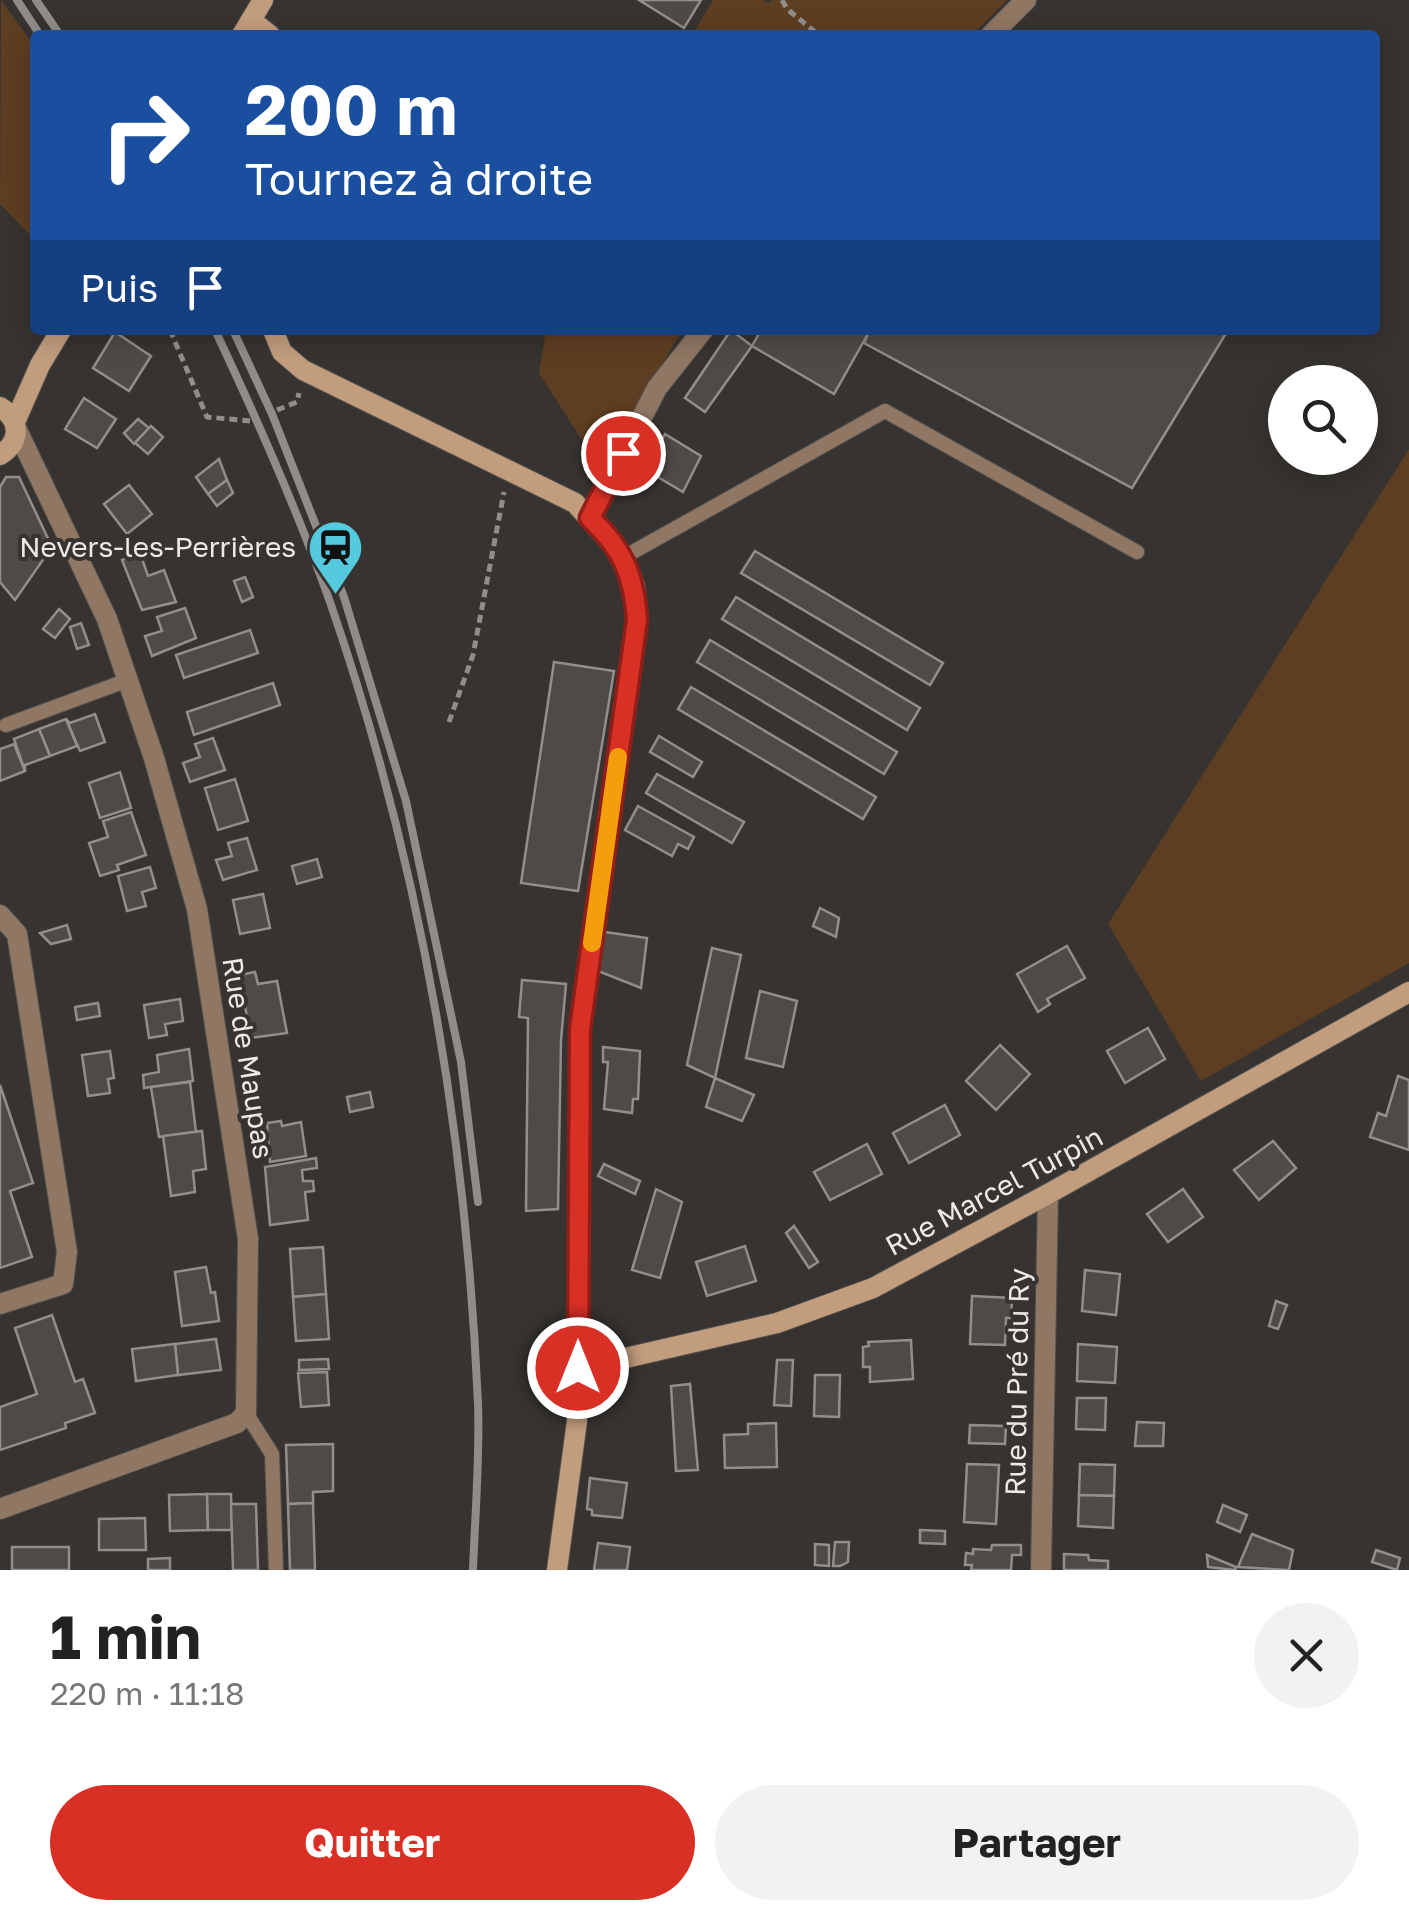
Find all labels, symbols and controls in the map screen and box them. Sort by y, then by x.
text: 200 m [245,66,457,150]
icon: right [80,70,210,200]
text: Tournez à droite [245,151,593,205]
icon: arrive [178,260,233,315]
text: Puis [80,265,158,310]
map controls [1268,365,1378,475]
button: search [1268,365,1378,475]
pin [581,411,666,496]
icon: arrive [596,426,651,481]
station icon: Nevers-les-Perrières [305,517,365,596]
place label: Nevers-les-Perrières [19,530,296,563]
street label: Rue de Maupas [216,955,281,1161]
street label: Rue Marcel Turpin [879,1119,1108,1262]
street label: Rue du Pré du Ry [998,1267,1035,1496]
position arrow [526,1316,630,1420]
text: 1 min [50,1600,201,1672]
button: close [1254,1603,1359,1708]
text: 220 m · 11:18 [50,1674,245,1712]
button: Quitter [50,1785,695,1900]
button: Partager [715,1785,1359,1900]

